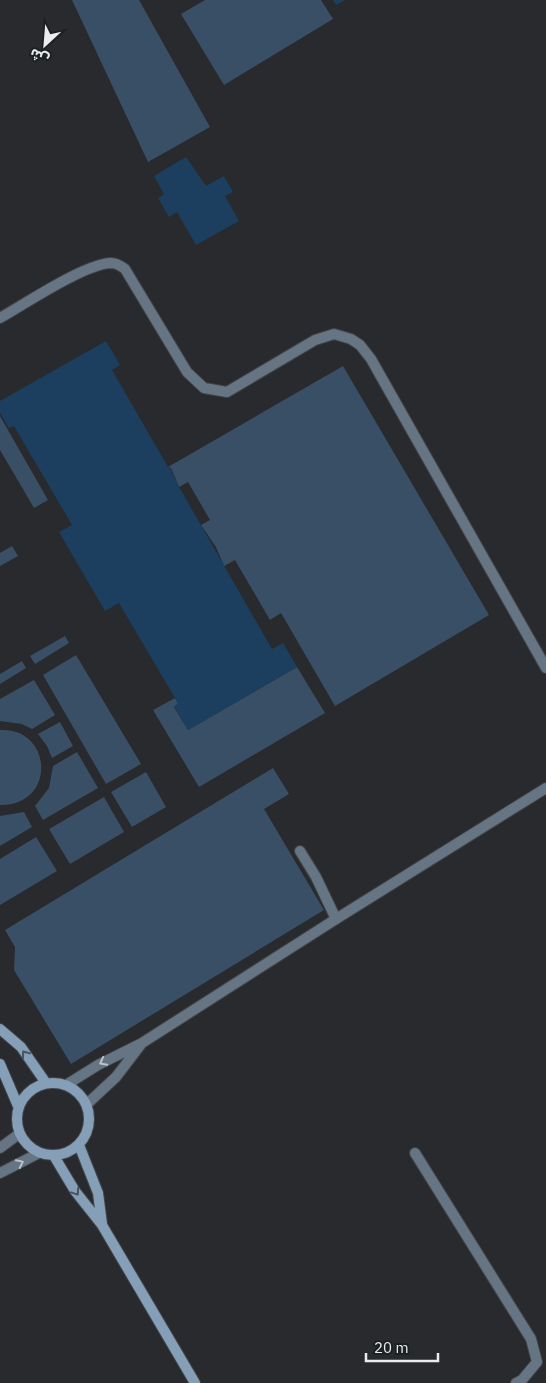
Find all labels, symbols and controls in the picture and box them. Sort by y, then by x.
north arrow [20,20,70,70]
text: ش [27,44,52,69]
one-way arrow [23,1051,31,1060]
one-way arrow [100,1056,109,1066]
one-way arrow [15,1159,24,1169]
one-way arrow [70,1186,79,1196]
scale bar [366,1330,438,1362]
text: 20 m [374,1338,409,1357]

